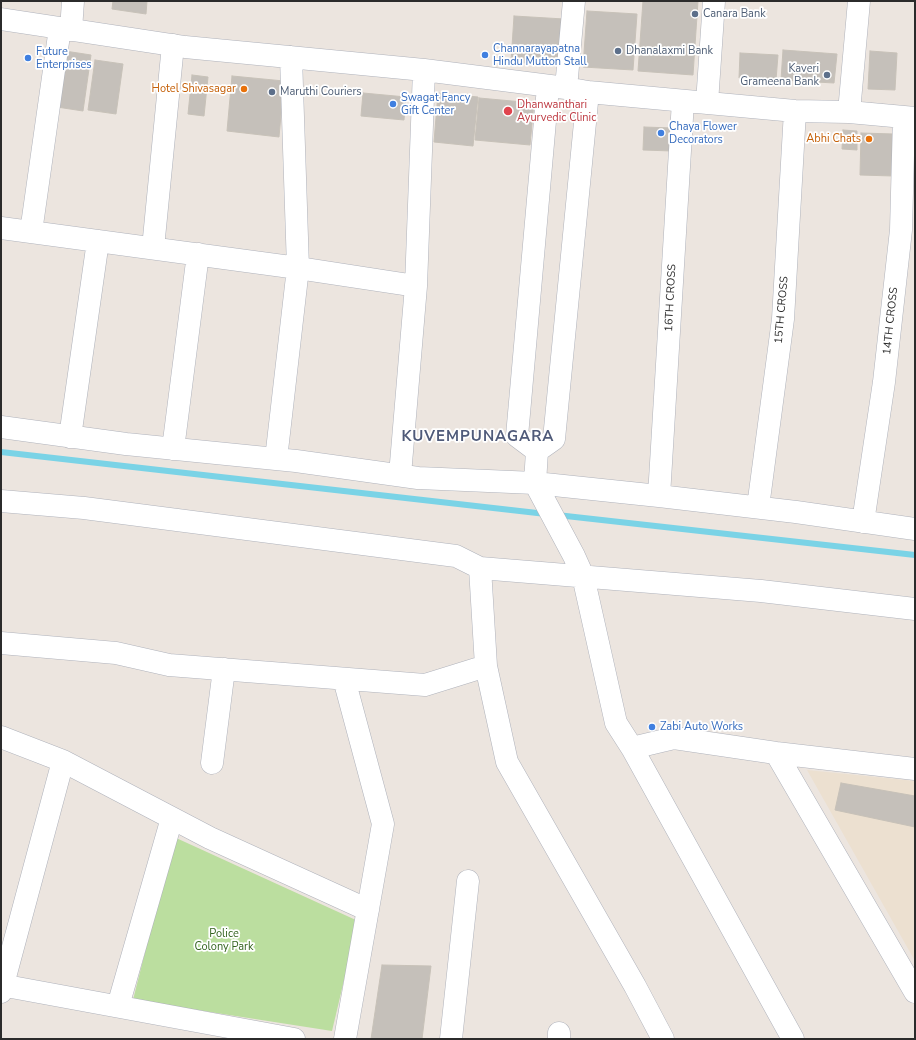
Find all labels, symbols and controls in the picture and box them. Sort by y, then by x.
place label: Canara Bank [703,7,766,21]
marker: Canara Bank [690,9,700,19]
place label: Channarayapatna Hindu Mutton Stall [493,42,587,68]
place label: Dhanalaxmi Bank [626,44,713,58]
place label: Future Enterprises [36,45,92,71]
marker: Dhanalaxmi Bank [613,46,623,56]
marker: Channarayapatna Hindu Mutton Stall [480,50,490,60]
marker: Future Enterprises [23,53,33,63]
place label: Kaveri Grameena Bank [740,62,819,88]
marker: Kaveri Grameena Bank [822,70,832,80]
place label: Hotel Shivasagar [152,82,236,96]
marker: Hotel Shivasagar [239,84,249,94]
place label: Maruthi Couriers [280,85,362,99]
marker: Maruthi Couriers [267,87,277,97]
place label: Swagat Fancy Gift Center [401,91,470,117]
place label: Dhanwanthari Ayurvedic Clinic [517,98,596,124]
marker: Swagat Fancy Gift Center [388,99,398,109]
marker: Dhanwanthari Ayurvedic Clinic [502,105,514,117]
place label: Chaya Flower Decorators [669,120,737,146]
marker: Chaya Flower Decorators [656,128,666,138]
place label: Abhi Chats [806,132,861,146]
marker: Abhi Chats [864,134,874,144]
street label: 16TH CROSS [663,264,679,332]
street label: 15TH CROSS [772,276,792,344]
street label: 14TH CROSS [881,287,901,355]
district label: KUVEMPUNAGARA [401,428,555,446]
place label: Zabi Auto Works [660,720,743,734]
marker: Zabi Auto Works [647,722,657,732]
park label: Police Colony Park [194,927,254,953]

